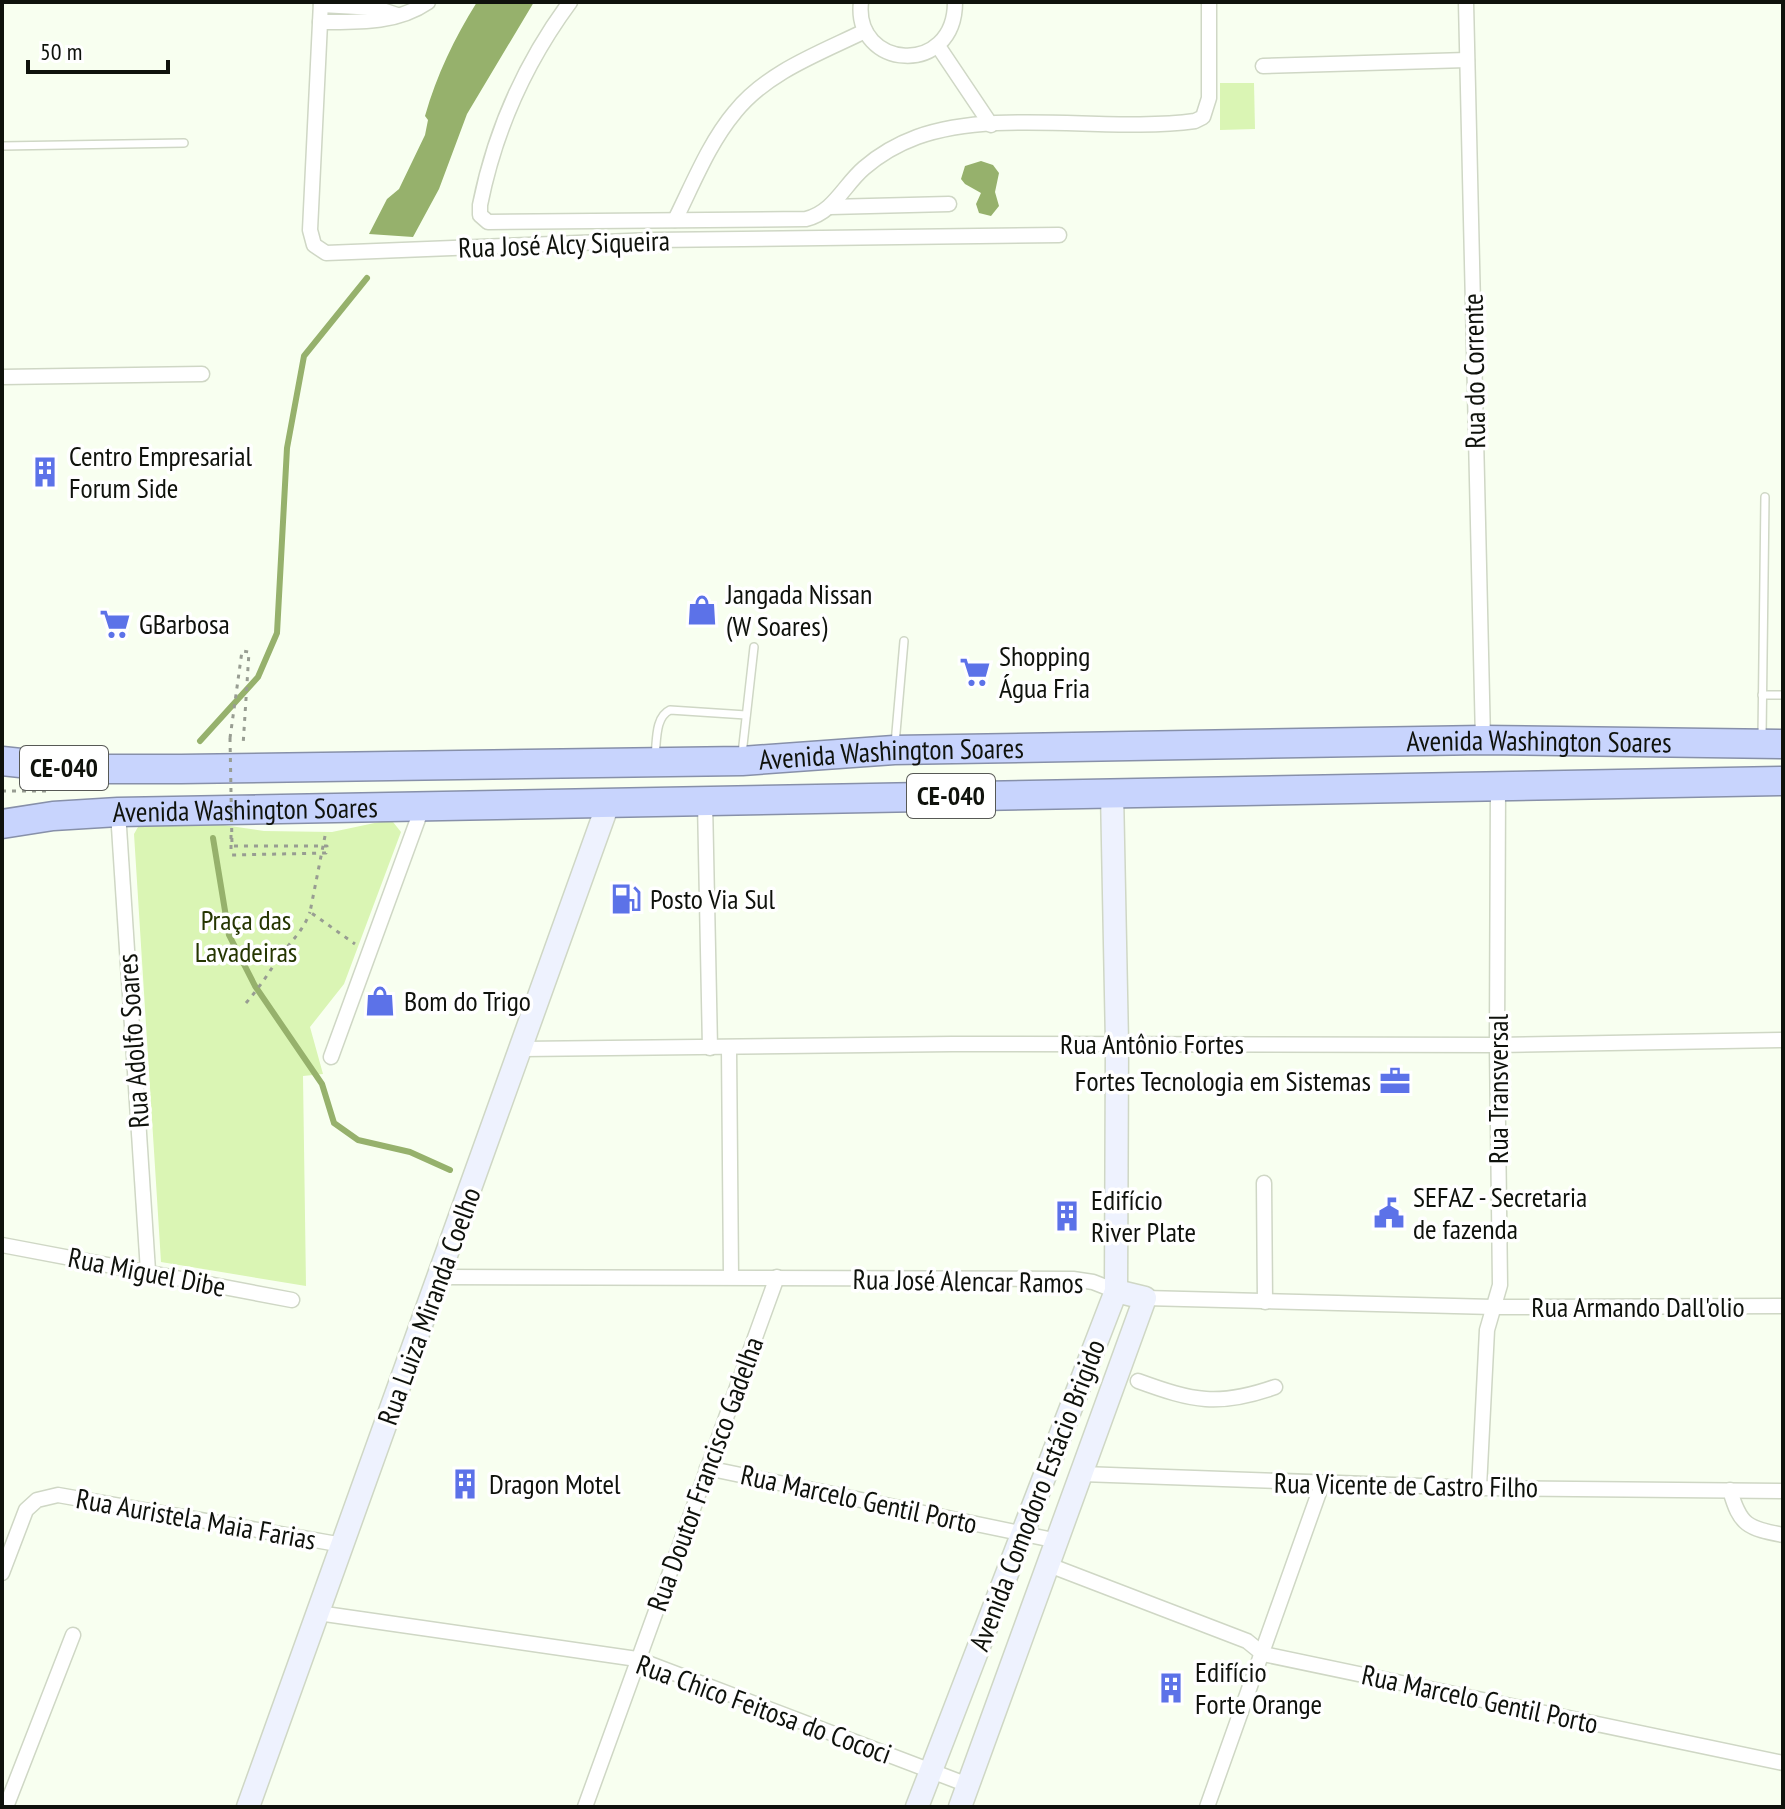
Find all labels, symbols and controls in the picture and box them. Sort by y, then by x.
scale bar [28,24,168,74]
text: 50 m [40,36,82,67]
street label: Rua José Alcy Siqueira [458,221,670,266]
street label: Rua do Corrente [1454,293,1493,449]
place label: Centro Empresarial Forum Side [69,437,253,506]
building icon: Centro Empresarial Forum Side [28,455,62,489]
place label: Jangada Nissan (W Soares) [725,575,872,644]
shop icon: Jangada Nissan (W Soares) [685,593,719,627]
place label: GBarbosa [139,605,230,642]
supermarket icon: GBarbosa [98,607,132,641]
place label: Shopping Água Fria [999,637,1090,706]
supermarket icon: Shopping Água Fria [958,655,992,689]
street label: Avenida Washington Soares [1406,721,1672,761]
street label: Avenida Washington Soares [757,729,1024,778]
road number: CE-040 [20,746,108,790]
road number: CE-040 [907,774,995,818]
street label: Avenida Washington Soares [112,788,378,830]
place label: Posto Via Sul [650,880,776,917]
fuel station icon: Posto Via Sul [609,882,643,916]
park label: Praça das Lavadeiras [195,901,297,970]
street label: Rua Adolfo Soares [108,952,157,1130]
place label: Bom do Trigo [404,982,531,1019]
shop icon: Bom do Trigo [363,984,397,1018]
street label: Rua Transversal [1479,1014,1516,1164]
street label: Rua Antônio Fortes [1060,1025,1244,1062]
place label: Fortes Tecnologia em Sistemas [1075,1062,1371,1099]
office icon: Fortes Tecnologia em Sistemas [1378,1064,1412,1098]
place label: SEFAZ - Secretaria de fazenda [1413,1178,1587,1247]
place label: Edifício River Plate [1091,1181,1196,1250]
street label: Rua Luiza Miranda Coelho [368,1182,489,1430]
public building icon: SEFAZ - Secretaria de fazenda [1372,1196,1406,1230]
building icon: Edifício River Plate [1050,1199,1084,1233]
street label: Rua Miguel Dibe [65,1238,229,1305]
street label: Rua José Alencar Ramos [852,1260,1084,1301]
street label: Rua Armando Dall'olio [1531,1288,1745,1325]
street label: Rua Doutor Francisco Gadelha [638,1332,771,1616]
street label: Avenida Comodoro Estácio Brigido [960,1334,1113,1656]
street label: Rua Marcelo Gentil Porto [738,1455,981,1542]
street label: Rua Vicente de Castro Filho [1274,1464,1538,1505]
place label: Dragon Motel [489,1465,621,1502]
building icon: Dragon Motel [448,1467,482,1501]
street label: Rua Auristela Maia Farias [73,1479,319,1558]
street label: Rua Chico Feitosa do Cococi [632,1645,897,1772]
place label: Edifício Forte Orange [1195,1653,1322,1722]
street label: Rua Marcelo Gentil Porto [1359,1655,1602,1742]
building icon: Edifício Forte Orange [1154,1671,1188,1705]

